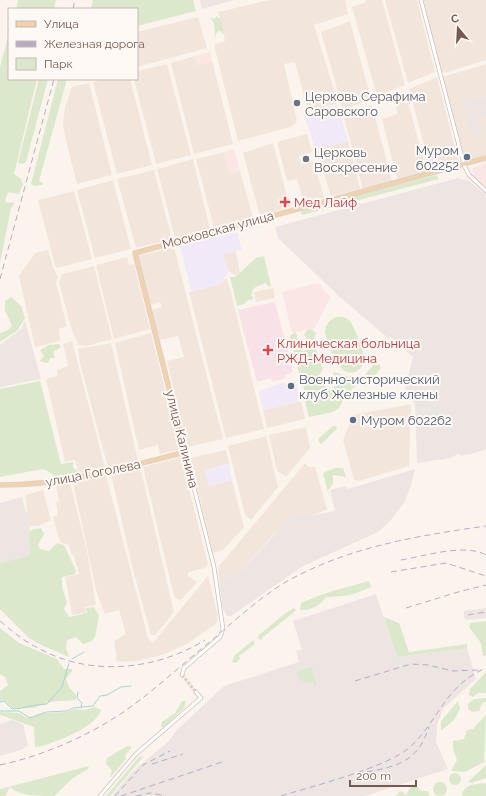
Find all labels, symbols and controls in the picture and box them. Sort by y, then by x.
legend [8,8,138,80]
north arrow [438,8,478,48]
text: С [449,11,461,26]
text: Улица [44,17,79,31]
text: Железная дорога [44,37,145,51]
text: Парк [44,57,73,71]
place label: Церковь Серафима Саровского [305,89,426,119]
marker: Церковь Серафима Саровского [292,98,302,108]
place label: Муром 602252 [416,143,459,173]
place label: Церковь Воскресение [314,145,398,175]
marker: Муром 602252 [462,152,472,162]
marker: Церковь Воскресение [301,154,311,164]
place label: Мед Лайф [294,195,357,210]
marker: Мед Лайф [279,196,291,208]
street label: Московская улица [161,208,275,252]
place label: Клиническая больница РЖД-Медицина [277,336,420,366]
marker: Клиническая больница РЖД-Медицина [262,344,274,356]
place label: Военно-исторический клуб Железные клены [299,372,440,402]
marker: Военно-исторический клуб Железные клены [286,381,296,391]
street label: улица Калинина [163,388,201,490]
place label: Муром 602262 [361,413,452,428]
marker: Муром 602262 [348,415,358,425]
street label: улица Гоголева [44,456,142,490]
scale bar [350,762,416,788]
text: 200 m [356,769,391,783]

